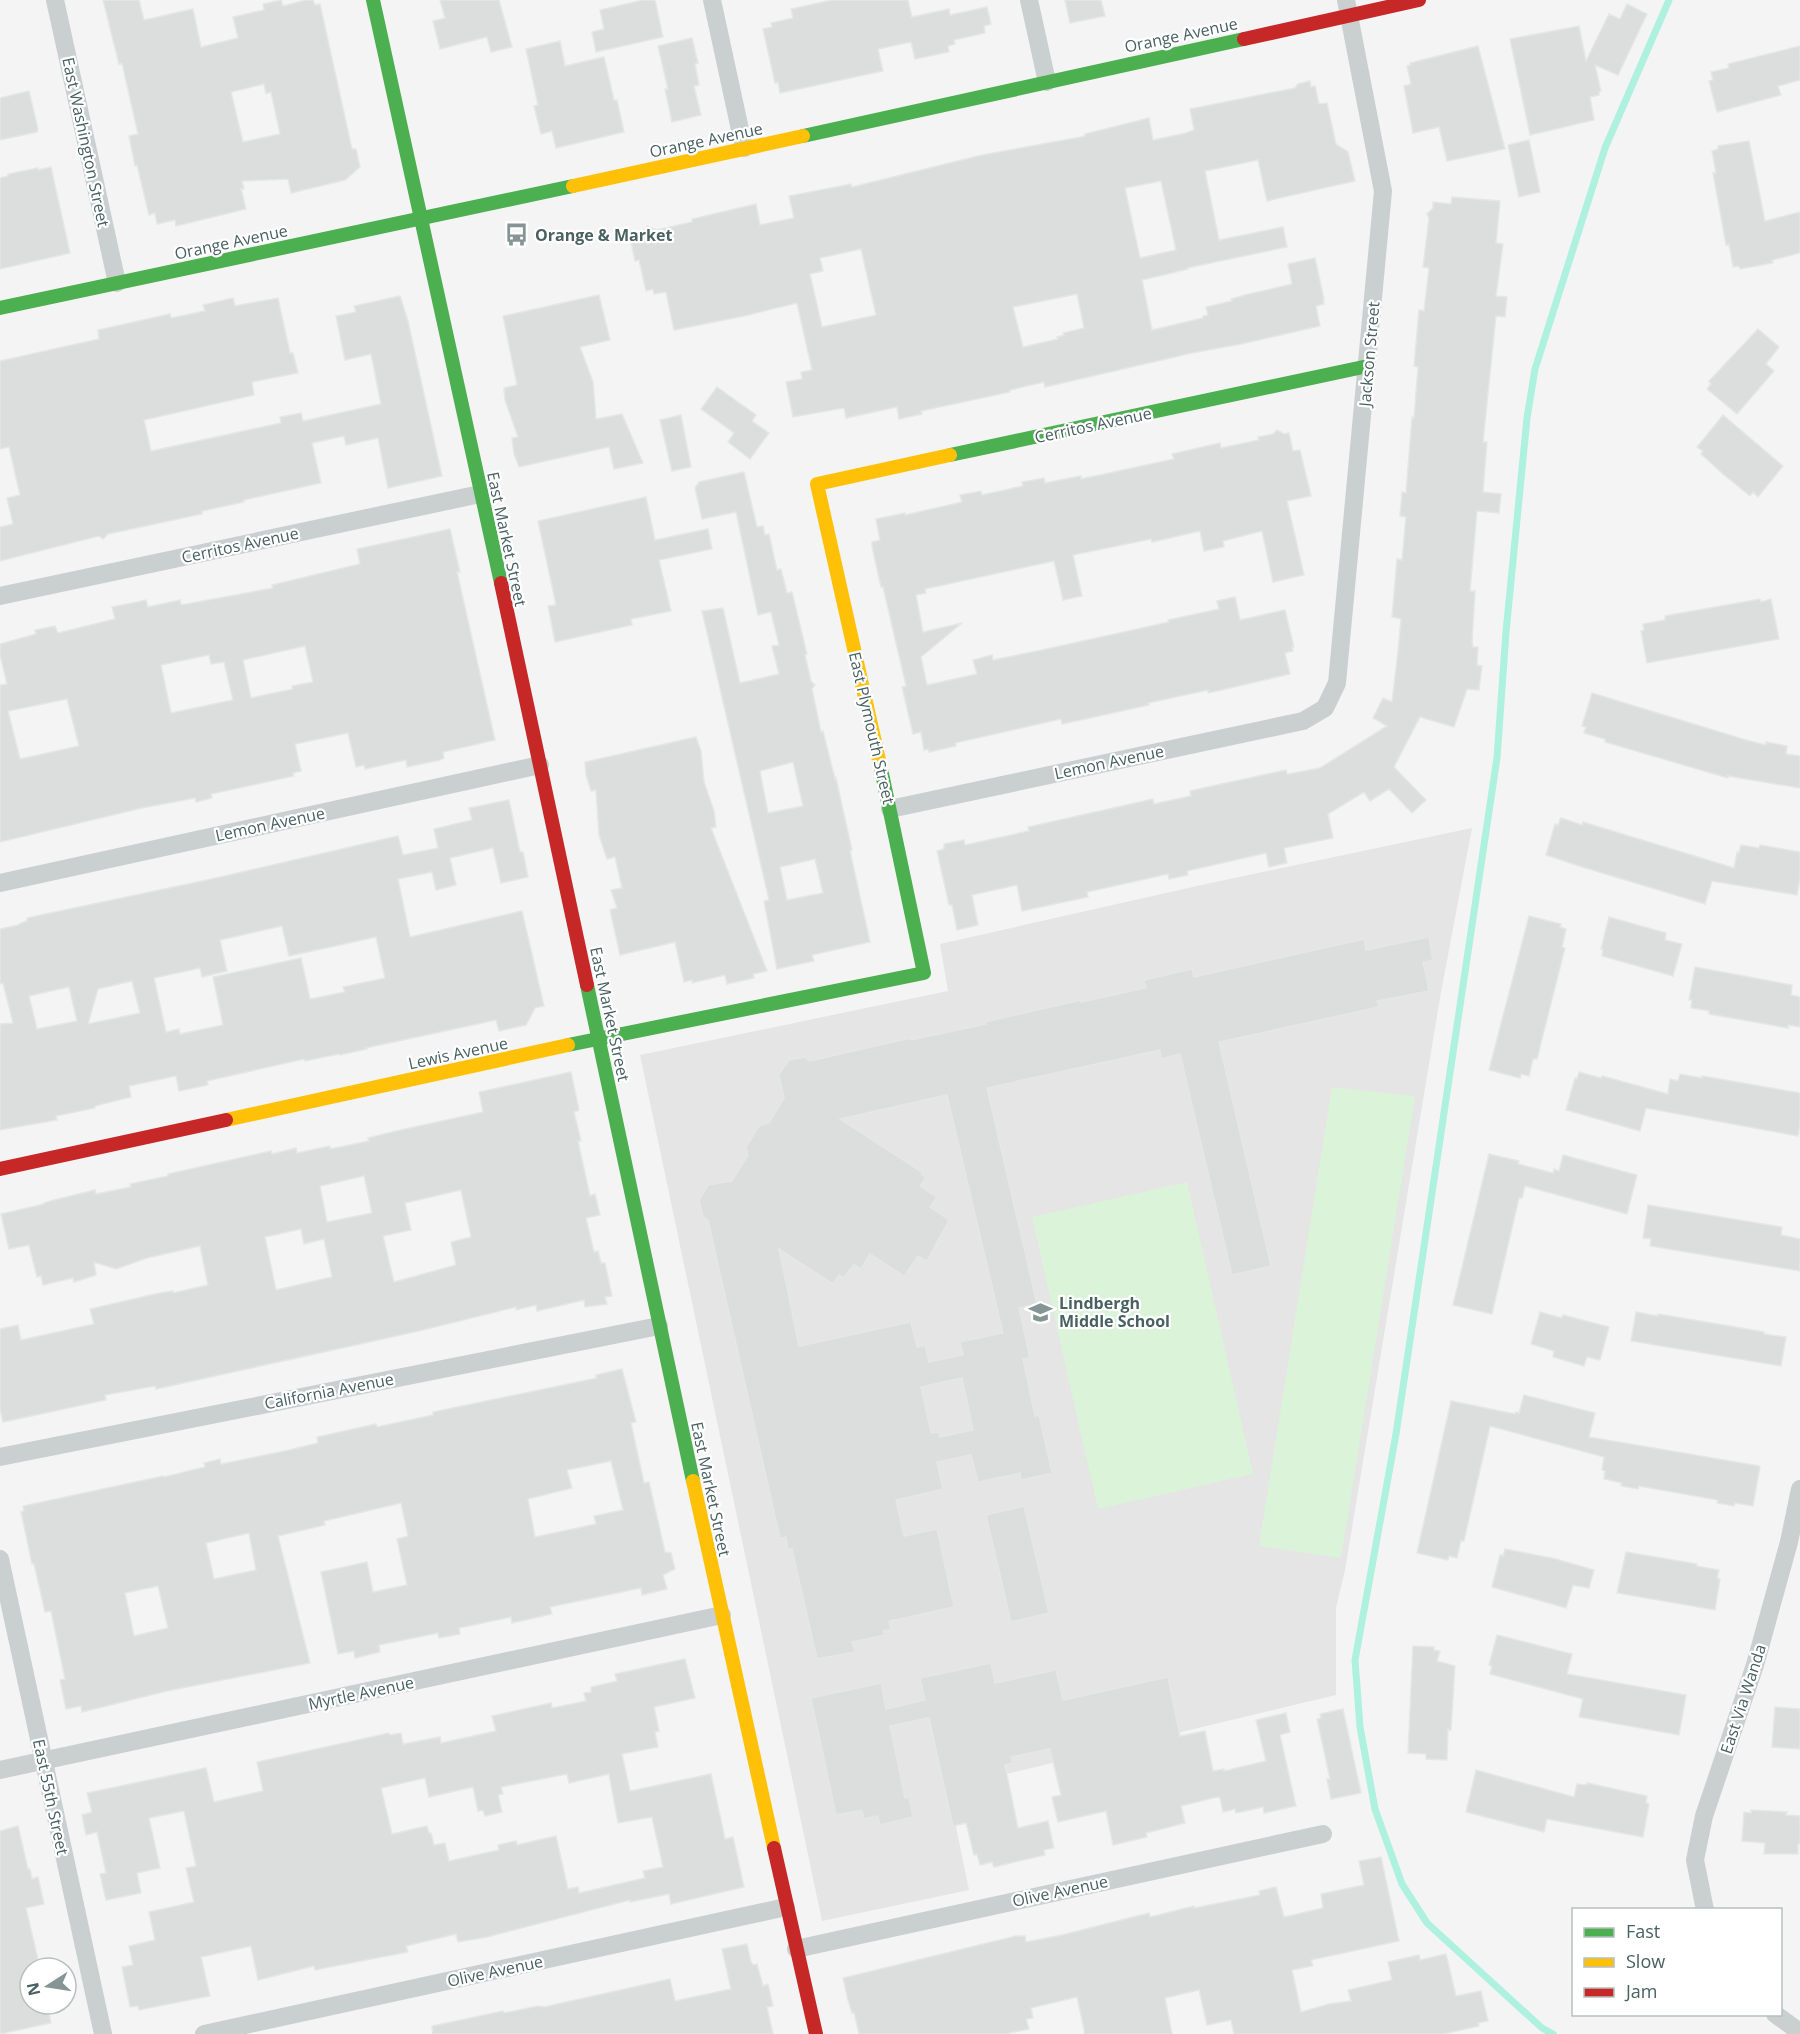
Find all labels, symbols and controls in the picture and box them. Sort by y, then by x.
street label: Orange Avenue [1122,12,1240,58]
street label: East Washington Street [57,55,115,229]
street label: Orange Avenue [647,117,765,163]
street label: Orange Avenue [172,219,290,265]
bus stop icon: Orange & Market [504,222,530,248]
place label: Orange & Market [535,224,672,246]
street label: Jackson Street [1353,300,1385,409]
street label: Cerritos Avenue [1033,402,1153,448]
street label: East Market Street [482,470,532,609]
street label: Cerritos Avenue [180,522,300,568]
street label: East Plymouth Street [844,650,900,807]
street label: Lemon Avenue [1052,740,1166,784]
street label: Lemon Avenue [213,802,327,846]
street label: East Market Street [585,945,635,1084]
street label: Lewis Avenue [406,1032,510,1074]
place label: Lindbergh Middle School [1059,1292,1170,1332]
school or university icon: Lindbergh Middle School [1028,1299,1054,1325]
street label: California Avenue [263,1368,396,1414]
street label: East Market Street [686,1420,736,1559]
street label: East Via Wanda [1715,1641,1771,1757]
street label: Myrtle Avenue [306,1671,416,1715]
street label: East 55th Street [28,1737,74,1857]
street label: Olive Avenue [1010,1870,1110,1912]
legend [1572,1908,1782,2016]
text: Fast [1626,1919,1660,1943]
text: Slow [1626,1949,1665,1973]
street label: Olive Avenue [445,1950,545,1992]
north arrow [18,1956,78,2016]
text: Jam [1624,1979,1658,2003]
text: N [21,1980,45,1998]

